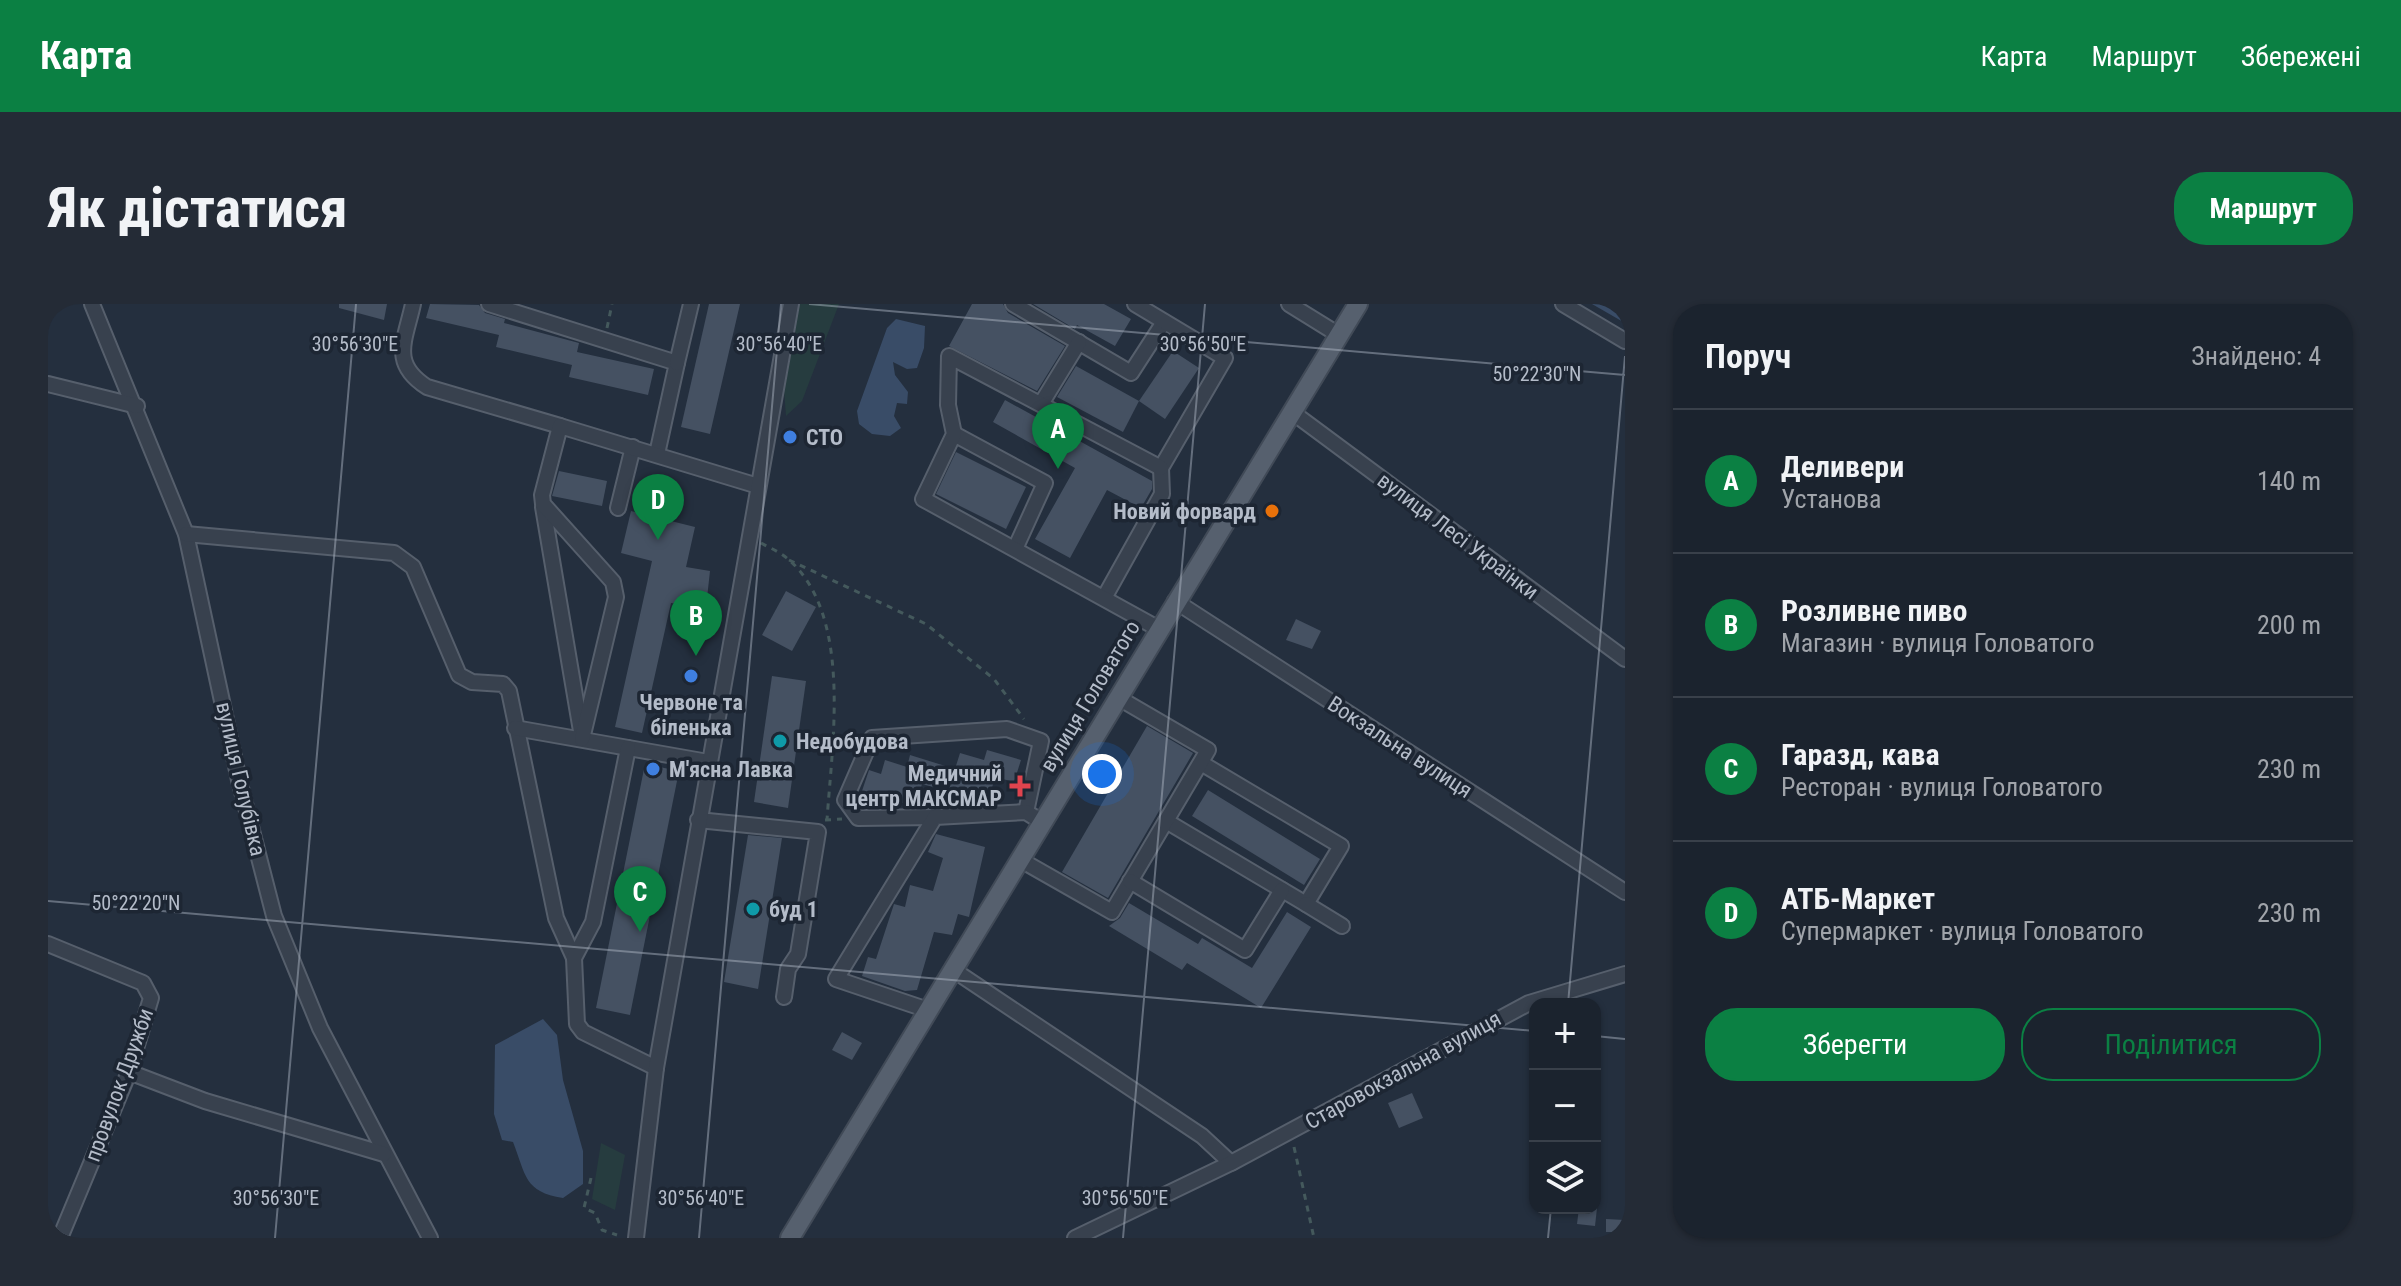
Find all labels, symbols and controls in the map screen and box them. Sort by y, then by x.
text: Карта [40,34,132,78]
text: Карта [1981,40,2047,73]
text: Маршрут [2091,40,2197,73]
text: Збережені [2241,40,2361,73]
button: Маршрут [2174,172,2353,245]
text: Як дістатися [48,175,348,241]
text: 30°56'30"E [312,332,398,356]
text: 30°56'40"E [736,332,822,356]
text: 30°56'50"E [1160,332,1246,356]
text: Поруч [1705,336,1791,376]
text: Знайдено: 4 [2191,341,2321,371]
text: 50°22'30"N [1492,362,1582,386]
pin: A [1032,403,1084,469]
place label: СТО [806,425,843,450]
marker: СТО [781,428,799,446]
text: Деливери [1781,449,1904,484]
text: A [1723,466,1739,496]
text: 140 m [2257,466,2321,496]
street label: вулиця Лесі Українки [1373,467,1543,605]
pin: D [632,474,684,540]
text: Установа [1781,484,1882,514]
place label: Новий форвард [1113,499,1256,524]
marker: Новий форвард [1263,502,1281,520]
pin: B [670,590,722,656]
text: Розливне пиво [1781,593,1967,628]
text: B [1724,610,1738,640]
text: 200 m [2257,610,2321,640]
street label: вулиця Головатого [1035,616,1145,776]
text: Магазин · вулиця Головатого [1781,628,2094,658]
marker: Червоне та біленька [682,667,700,685]
place label: Червоне та біленька [639,690,743,740]
street label: Вокзальна вулиця [1323,691,1477,803]
street label: вулиця Голубівка [211,700,271,858]
place label: Недобудова [796,729,908,754]
marker: Недобудова [771,732,789,750]
text: Гаразд, кава [1781,737,1940,772]
your location [1082,754,1122,794]
text: C [1724,754,1738,784]
text: 230 m [2257,754,2321,784]
place label: М'ясна Лавка [669,757,793,782]
marker: М'ясна Лавка [644,760,662,778]
place label: Медичний центр МАКСМАР [845,761,1002,811]
text: Ресторан · вулиця Головатого [1781,772,2103,802]
marker: Медичний центр МАКСМАР [1009,775,1031,797]
pin: C [614,866,666,932]
text: АТБ-Маркет [1781,881,1935,916]
text: 50°22'20"N [91,891,181,915]
place label: буд 1 [769,897,818,922]
text: D [1724,898,1738,928]
text: 230 m [2257,898,2321,928]
marker: буд 1 [744,900,762,918]
text: Супермаркет · вулиця Головатого [1781,916,2143,946]
map controls [1529,998,1601,1214]
button: + [1529,998,1601,1070]
street label: провулок Дружби [80,1005,158,1165]
street label: Старовокзальна вулиця [1301,1006,1505,1134]
button: Зберегти [1705,1008,2005,1081]
button: Поділитися [2021,1008,2321,1081]
button: − [1529,1070,1601,1142]
button: layers [1529,1142,1601,1214]
text: 30°56'30"E [233,1186,319,1210]
text: 30°56'40"E [658,1186,744,1210]
text: 30°56'50"E [1082,1186,1168,1210]

